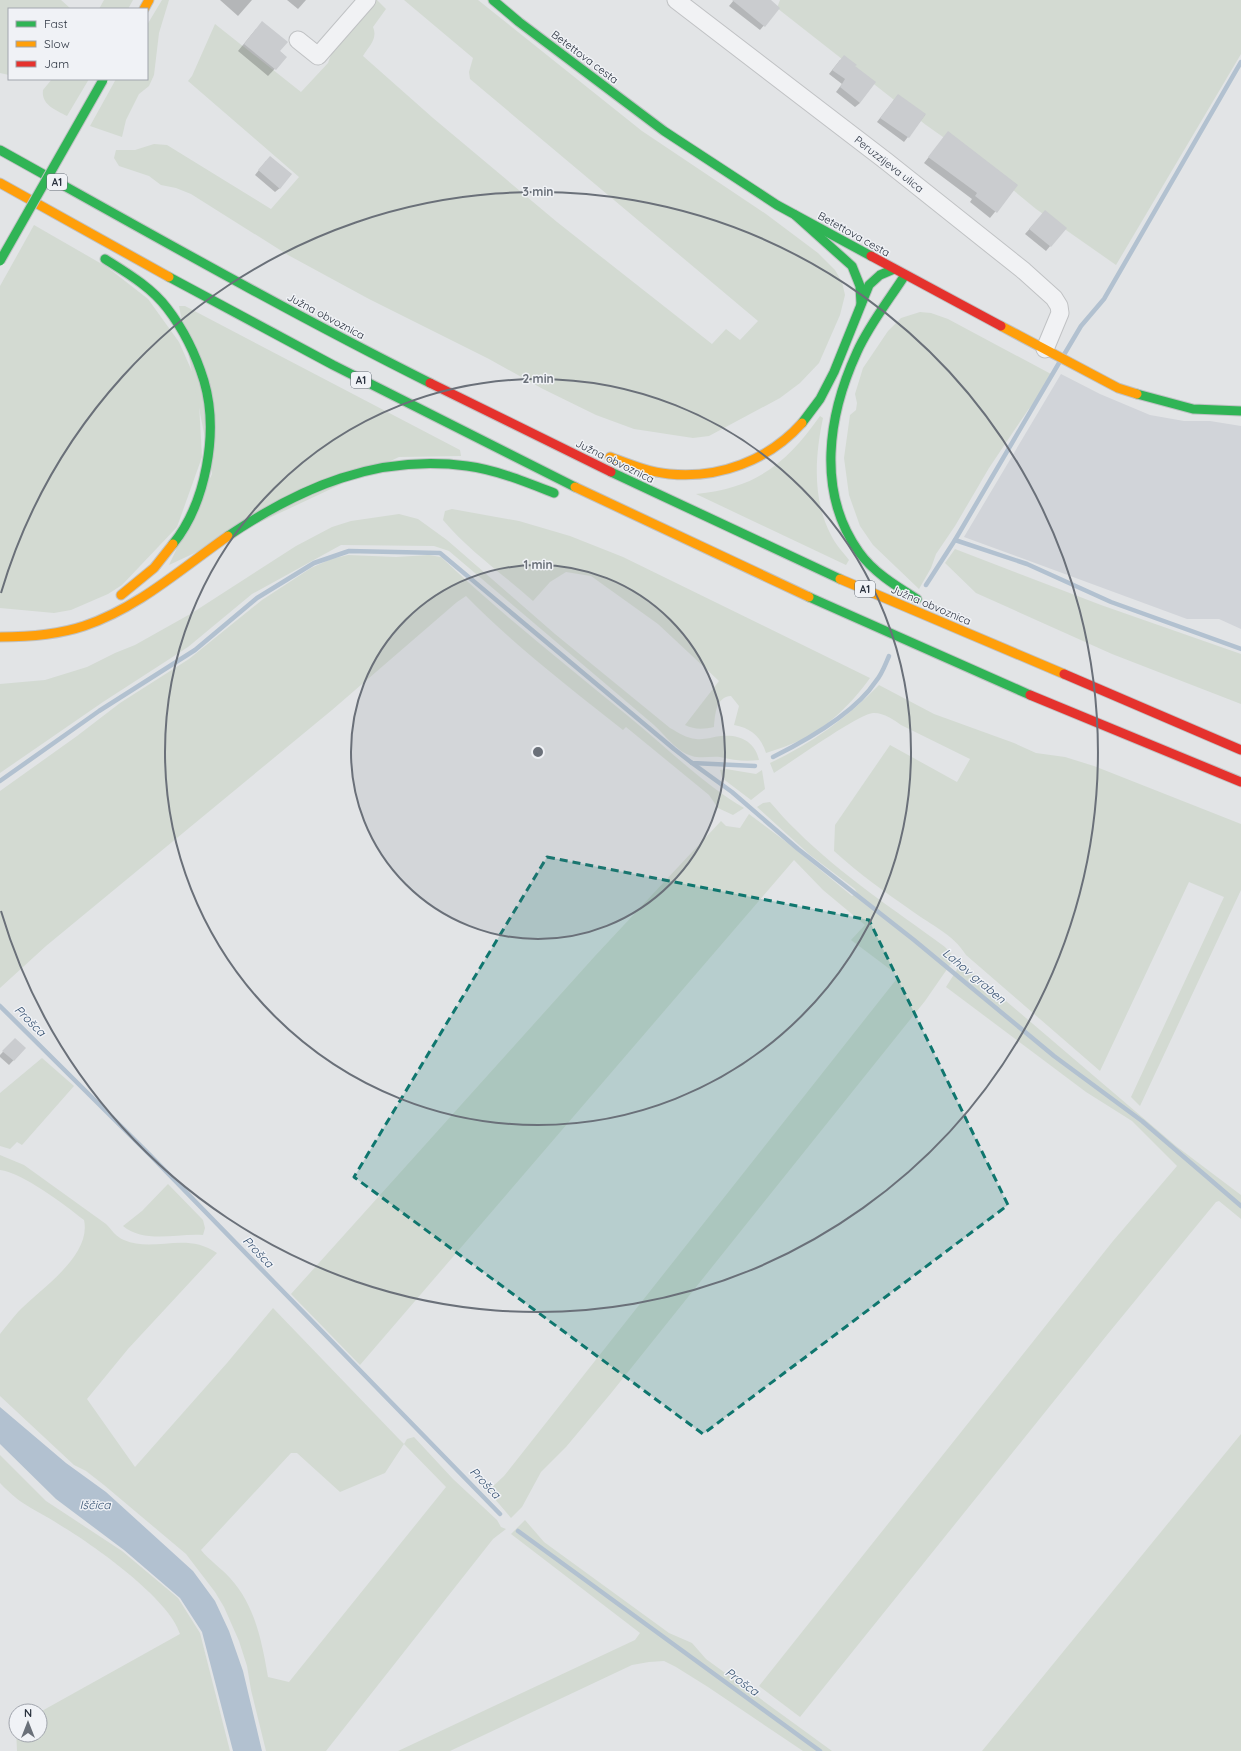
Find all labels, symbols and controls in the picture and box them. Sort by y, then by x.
legend [8,8,148,80]
text: Fast [44,16,68,31]
street label: Betettova cesta [549,27,621,87]
text: Slow [44,36,70,51]
text: Jam [44,56,69,71]
street label: Peruzzijeva ulica [852,133,926,195]
road number: A1 [47,174,67,190]
text: 3 min [523,184,553,199]
street label: Betettova cesta [816,208,892,260]
street label: Južna obvoznica [285,290,367,342]
text: 2 min [522,371,554,386]
road number: A1 [351,372,371,388]
street label: Južna obvoznica [573,436,657,486]
text: 1 min [523,557,553,572]
road number: A1 [855,581,875,597]
street label: Južna obvoznica [889,582,973,628]
centre of rings [531,745,545,759]
water label: Lahov graben [940,945,1010,1007]
water label: Prošca [12,1002,50,1040]
water label: Prošca [240,1233,277,1271]
water label: Prošca [467,1464,504,1502]
water label: Iščica [80,1497,111,1512]
water label: Prošca [723,1664,763,1699]
north arrow [8,1703,48,1743]
text: N [24,1706,32,1720]

